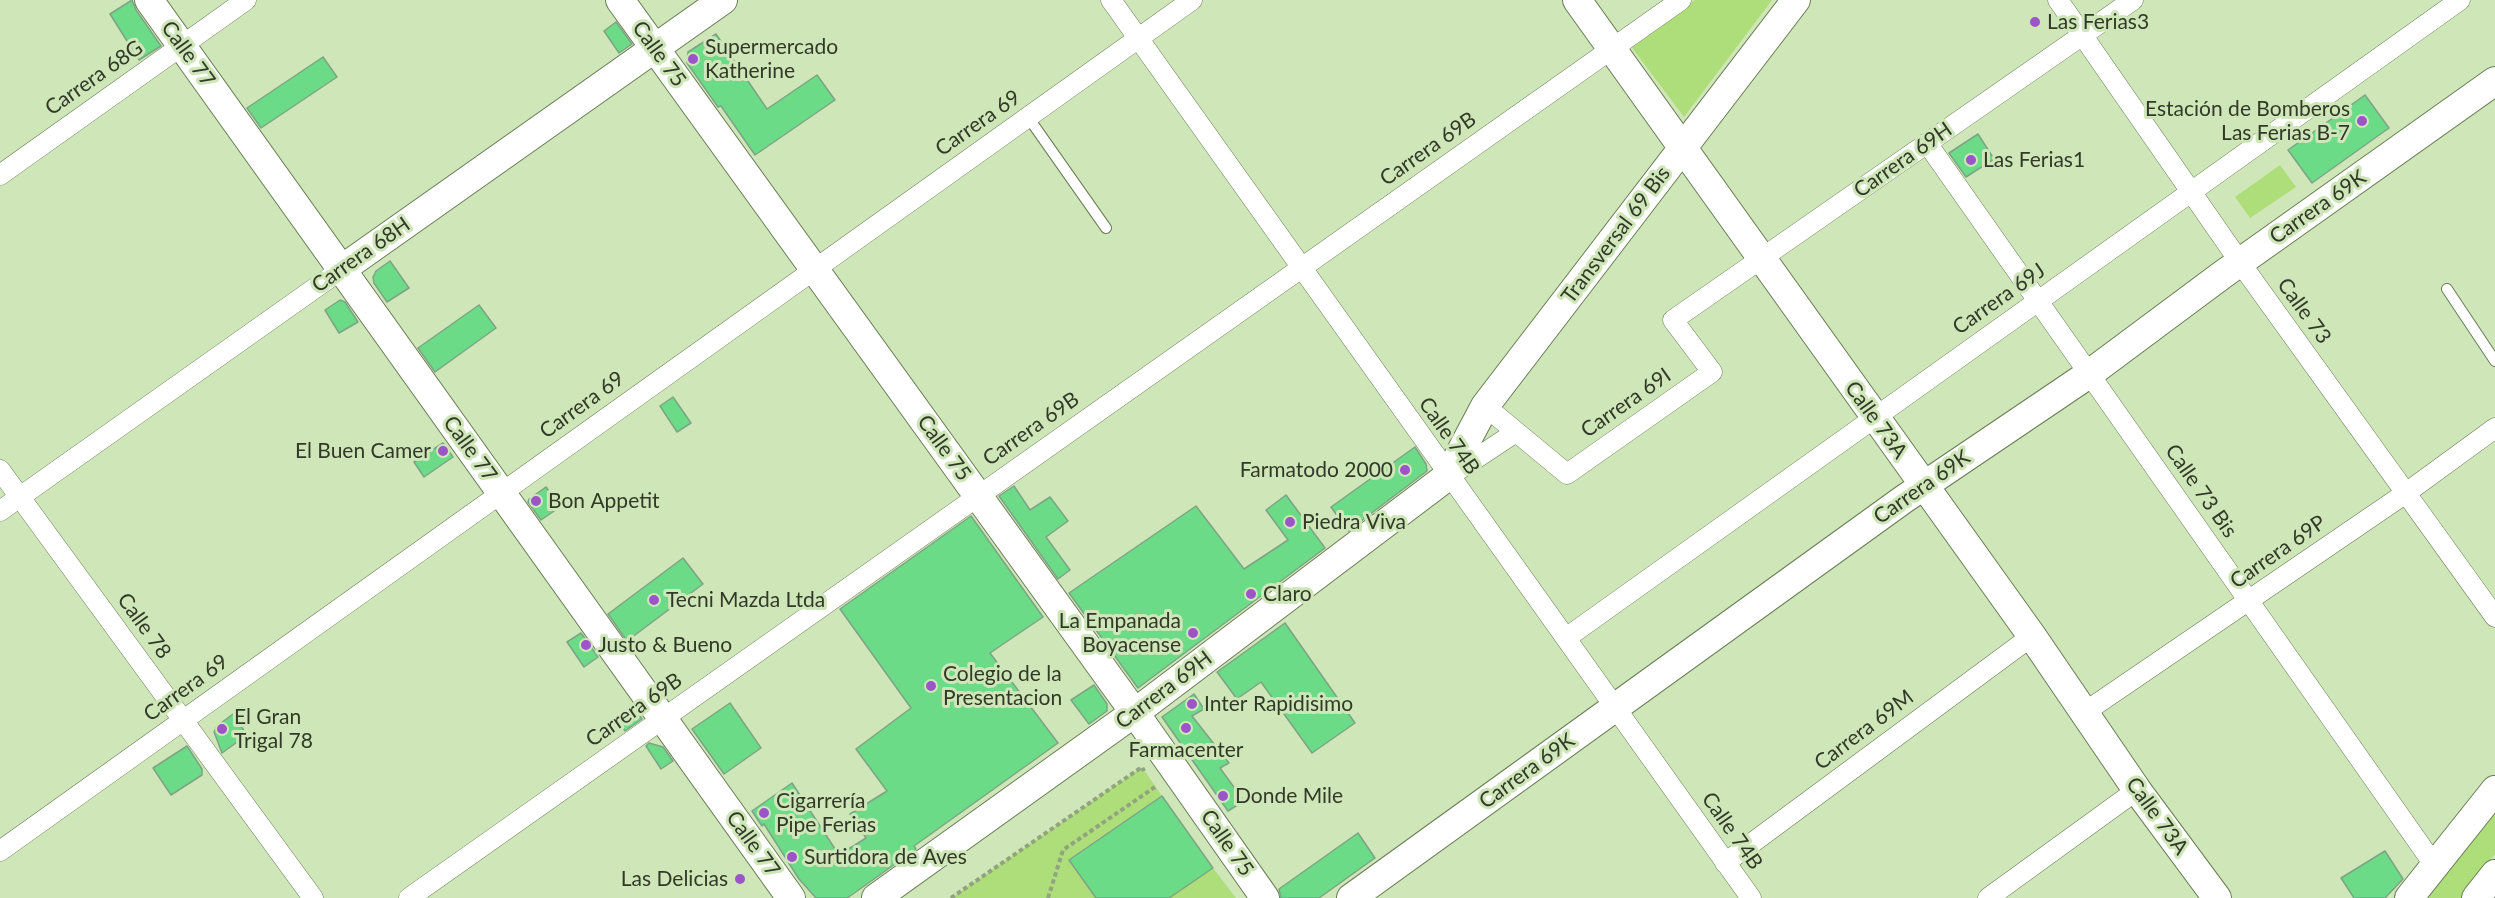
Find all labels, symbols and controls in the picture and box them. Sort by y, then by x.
place label: Las Ferias3 [2047,9,2149,35]
marker: Las Ferias3 [2028,15,2042,29]
street label: Calle 77 [156,16,220,92]
street label: Calle 75 [627,16,691,92]
place label: Supermercado Katherine [705,34,838,84]
street label: Carrera 68G [40,35,148,121]
marker: Supermercado Katherine [686,52,700,66]
street label: Carrera 69 [931,85,1025,161]
place label: Estación de Bomberos Las Ferias B-7 [2145,96,2350,146]
street label: Carrera 69B [1375,107,1481,191]
marker: Estación de Bomberos Las Ferias B-7 [2355,114,2369,128]
street label: Carrera 69H [1849,117,1957,203]
place label: Las Ferias1 [1983,147,2085,173]
marker: Las Ferias1 [1964,153,1978,167]
street label: Transversal 69 Bis [1556,162,1676,308]
street label: Carrera 69K [2265,165,2371,249]
street label: Carrera 68H [307,212,415,298]
street label: Carrera 69J [1948,258,2050,340]
street label: Calle 73 [2272,273,2336,349]
street label: Carrera 69I [1576,363,1676,443]
street label: Carrera 69 [535,366,629,444]
street label: Calle 73A [1840,376,1912,464]
street label: Carrera 69B [978,387,1084,471]
street label: Calle 74B [1413,392,1485,480]
street label: Calle 75 [912,410,976,486]
street label: Calle 77 [438,411,502,487]
place label: El Buen Camer [295,438,431,464]
street label: Calle 73 Bis [2160,440,2242,542]
marker: El Buen Camer [436,444,450,458]
street label: Carrera 69K [1869,445,1975,529]
place label: Farmatodo 2000 [1240,457,1393,483]
marker: Farmatodo 2000 [1398,463,1412,477]
place label: Bon Appetit [548,488,660,514]
marker: Bon Appetit [529,494,543,508]
place label: Piedra Viva [1302,509,1406,535]
street label: Carrera 69P [2225,510,2331,594]
marker: Piedra Viva [1283,515,1297,529]
place label: Claro [1263,581,1312,607]
place label: Tecni Mazda Ltda [666,587,825,613]
marker: Claro [1244,587,1258,601]
street label: Calle 78 [112,588,176,664]
marker: Tecni Mazda Ltda [647,593,661,607]
place label: La Empanada Boyacense [1059,608,1181,658]
marker: La Empanada Boyacense [1186,626,1200,640]
place label: Justo & Bueno [598,632,732,658]
marker: Justo & Bueno [579,638,593,652]
street label: Carrera 69H [1111,646,1217,734]
street label: Carrera 69 [139,649,233,727]
place label: Colegio de la Presentacion [943,661,1062,711]
street label: Carrera 69B [581,668,687,752]
marker: Colegio de la Presentacion [924,679,938,693]
street label: Carrera 69M [1809,685,1919,775]
place label: Inter Rapidisimo [1204,691,1353,717]
marker: Inter Rapidisimo [1185,697,1199,711]
place label: El Gran Trigal 78 [234,704,313,754]
marker: Farmacenter [1179,721,1193,735]
marker: El Gran Trigal 78 [215,722,229,736]
street label: Carrera 69K [1474,728,1580,814]
place label: Farmacenter [1129,737,1243,763]
street label: Calle 73A [2121,772,2193,860]
place label: Donde Mile [1235,783,1343,809]
street label: Calle 74B [1696,787,1768,875]
place label: Cigarrería Pipe Ferias [776,788,876,838]
marker: Donde Mile [1216,789,1230,803]
street label: Calle 75 [1195,805,1259,881]
street label: Calle 77 [721,806,785,882]
marker: Cigarrería Pipe Ferias [757,806,771,820]
place label: Surtidora de Aves [804,844,967,870]
marker: Surtidora de Aves [785,850,799,864]
place label: Las Delicias [621,866,728,892]
marker: Las Delicias [733,872,747,886]

